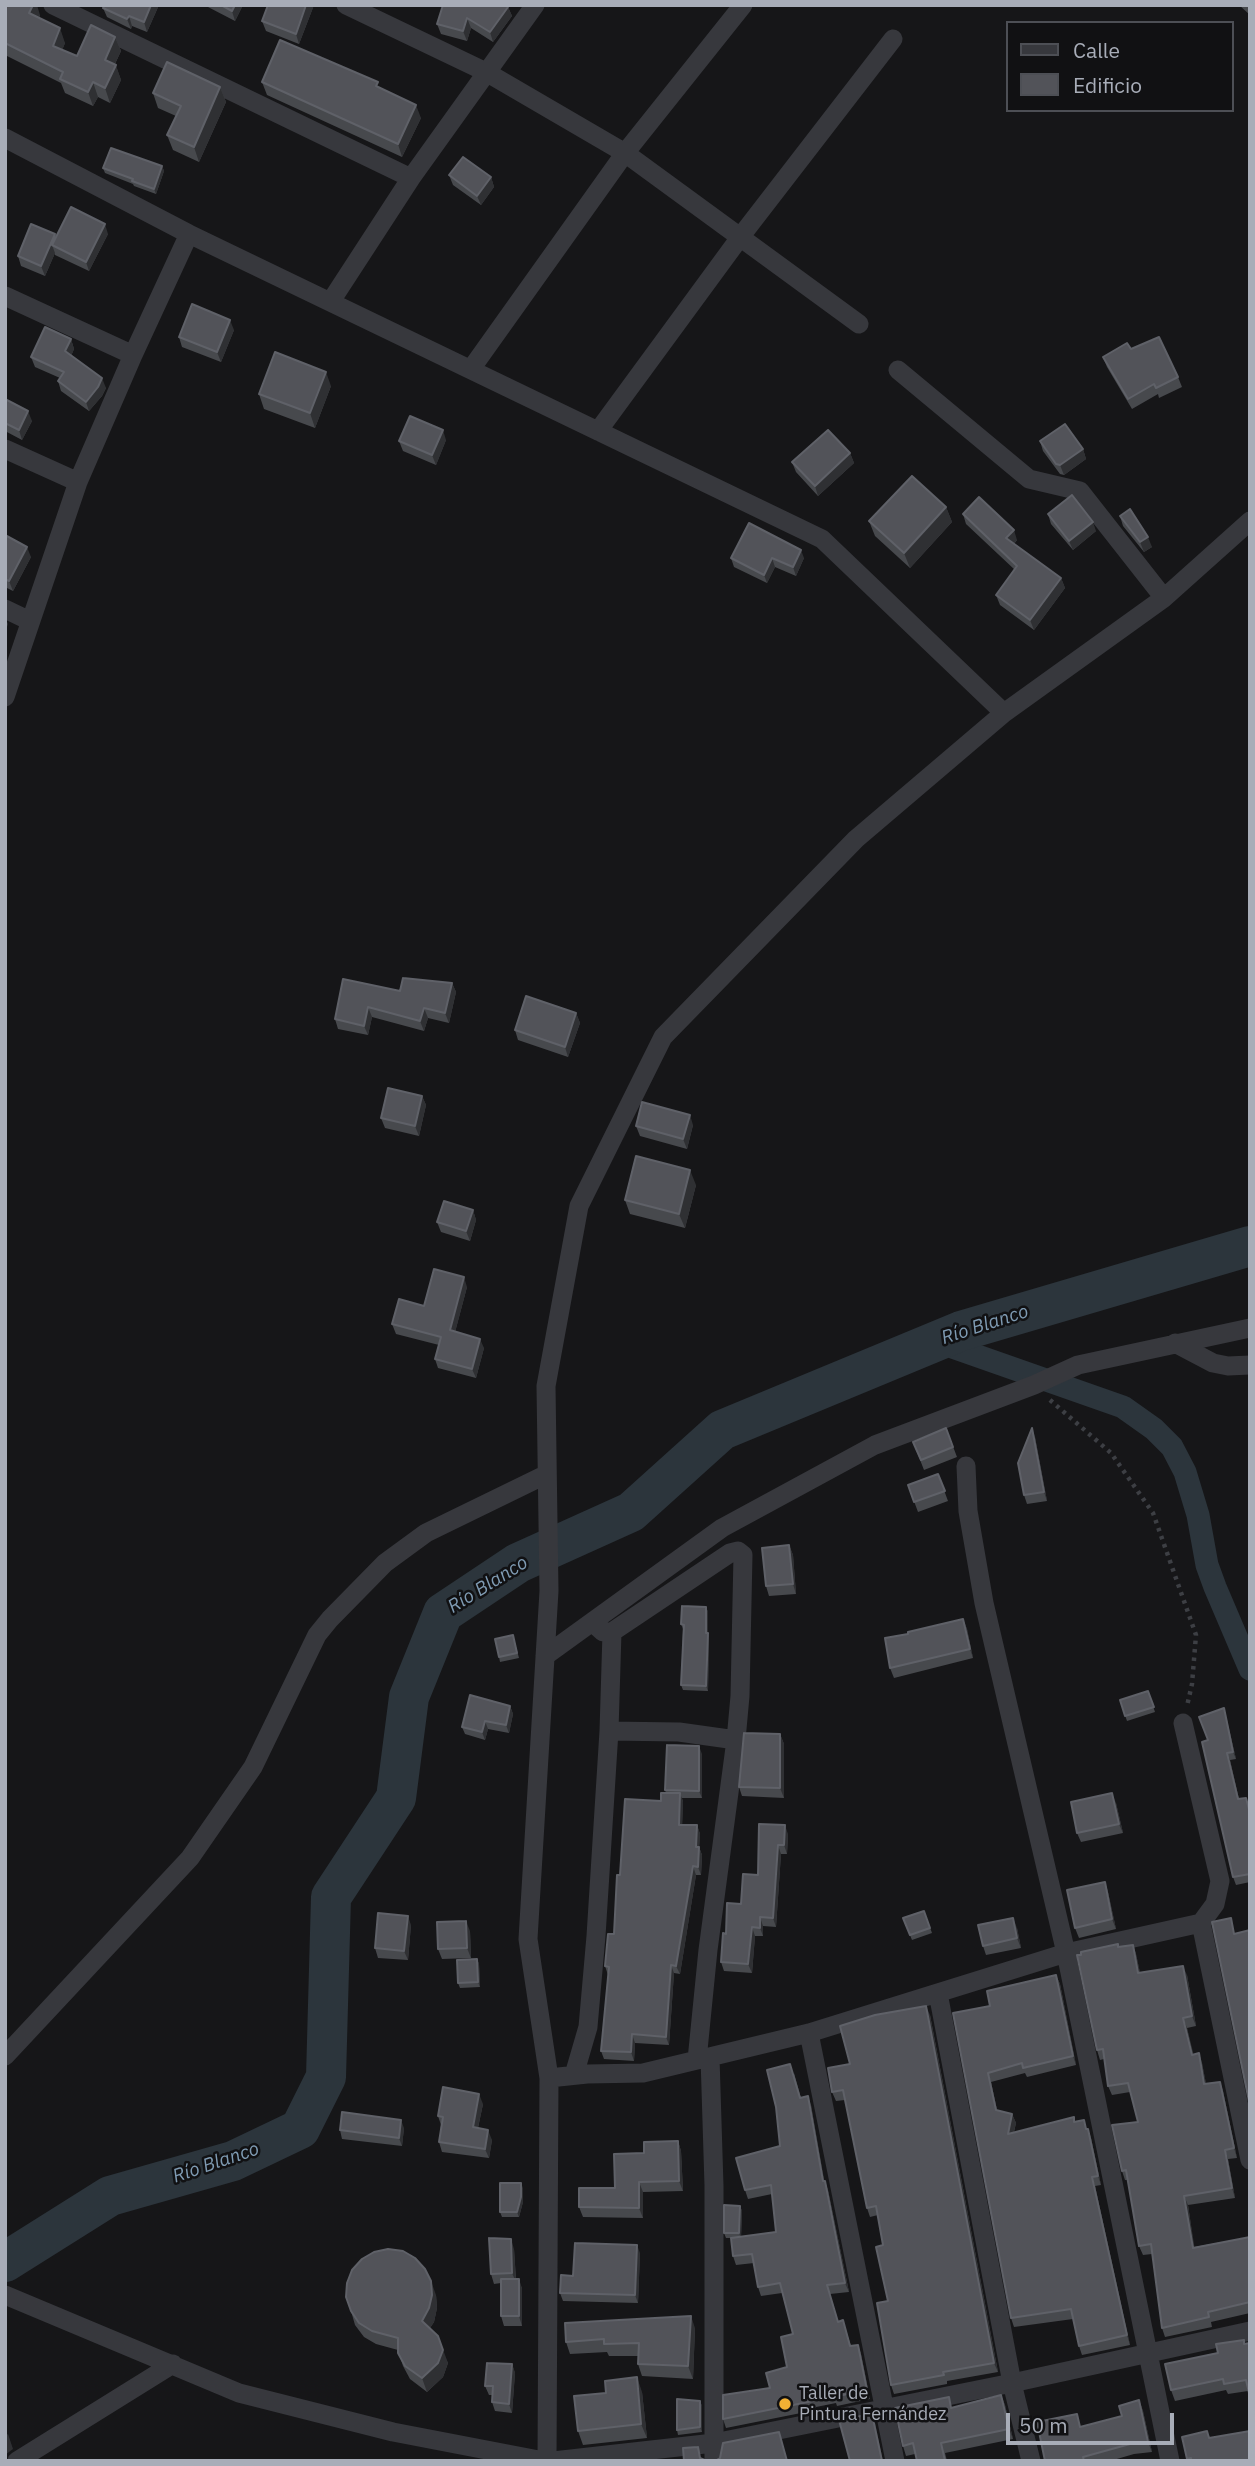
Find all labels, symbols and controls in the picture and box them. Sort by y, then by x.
legend [1006,21,1234,112]
text: Calle [1073,36,1120,64]
text: Edificio [1073,71,1142,99]
water label: Río Blanco [939,1300,1031,1350]
water label: Río Blanco [444,1551,532,1619]
water label: Río Blanco [170,2138,262,2188]
place label: Taller de Pintura Fernández [799,2383,946,2426]
marker: Taller de Pintura Fernández [777,2396,793,2412]
scale bar [1010,2400,1178,2444]
text: 50 m [1019,2411,1068,2439]

